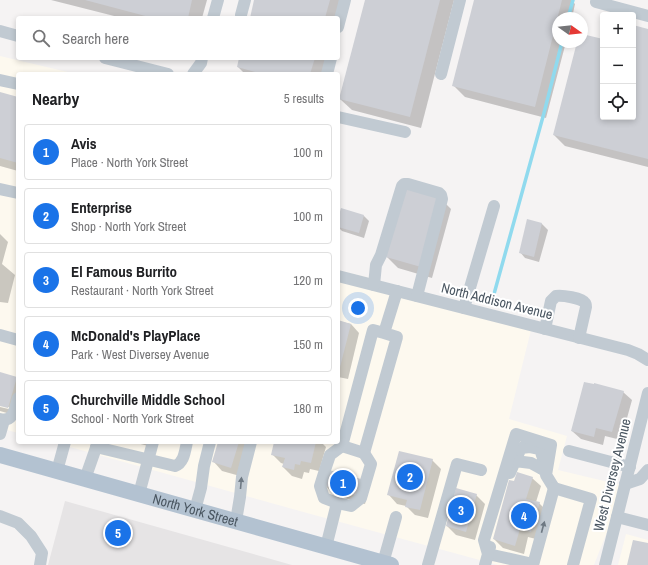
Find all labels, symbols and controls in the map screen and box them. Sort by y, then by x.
north arrow [552,12,588,48]
map controls [600,12,636,120]
button: + [600,12,636,48]
search box [16,16,340,60]
icon: search [30,27,52,49]
text: Search here [62,28,129,49]
button: − [600,48,636,84]
button: locate [600,84,636,120]
text: Nearby [32,87,79,110]
text: 5 results [284,90,324,107]
text: Avis [71,133,97,154]
text: 1 [43,144,49,161]
text: 100 m [293,144,323,161]
text: Place · North York Street [71,154,188,171]
text: Enterprise [71,197,132,218]
text: 2 [43,208,49,225]
text: 100 m [293,208,323,225]
text: Shop · North York Street [71,218,186,235]
text: El Famous Burrito [71,261,177,282]
text: 3 [43,272,49,289]
text: 120 m [293,272,323,289]
street label: North Addison Avenue [439,278,555,324]
text: Restaurant · North York Street [71,282,213,299]
your location [348,298,368,318]
text: McDonald's PlayPlace [71,325,200,346]
text: 4 [43,336,49,353]
text: 150 m [293,336,323,353]
text: Park · West Diversey Avenue [71,346,209,363]
text: Churchville Middle School [71,389,225,410]
text: 5 [43,400,49,417]
text: 180 m [293,400,323,417]
text: School · North York Street [71,410,194,427]
street label: West Diversey Avenue [589,417,635,533]
pin: 2 [397,462,423,492]
pin: 1 [330,468,356,498]
one-way arrow [238,477,245,489]
street label: North York Street [151,489,240,531]
pin: 3 [448,495,474,525]
pin: 4 [511,501,537,531]
pin: 5 [105,518,131,548]
one-way arrow [540,521,546,533]

